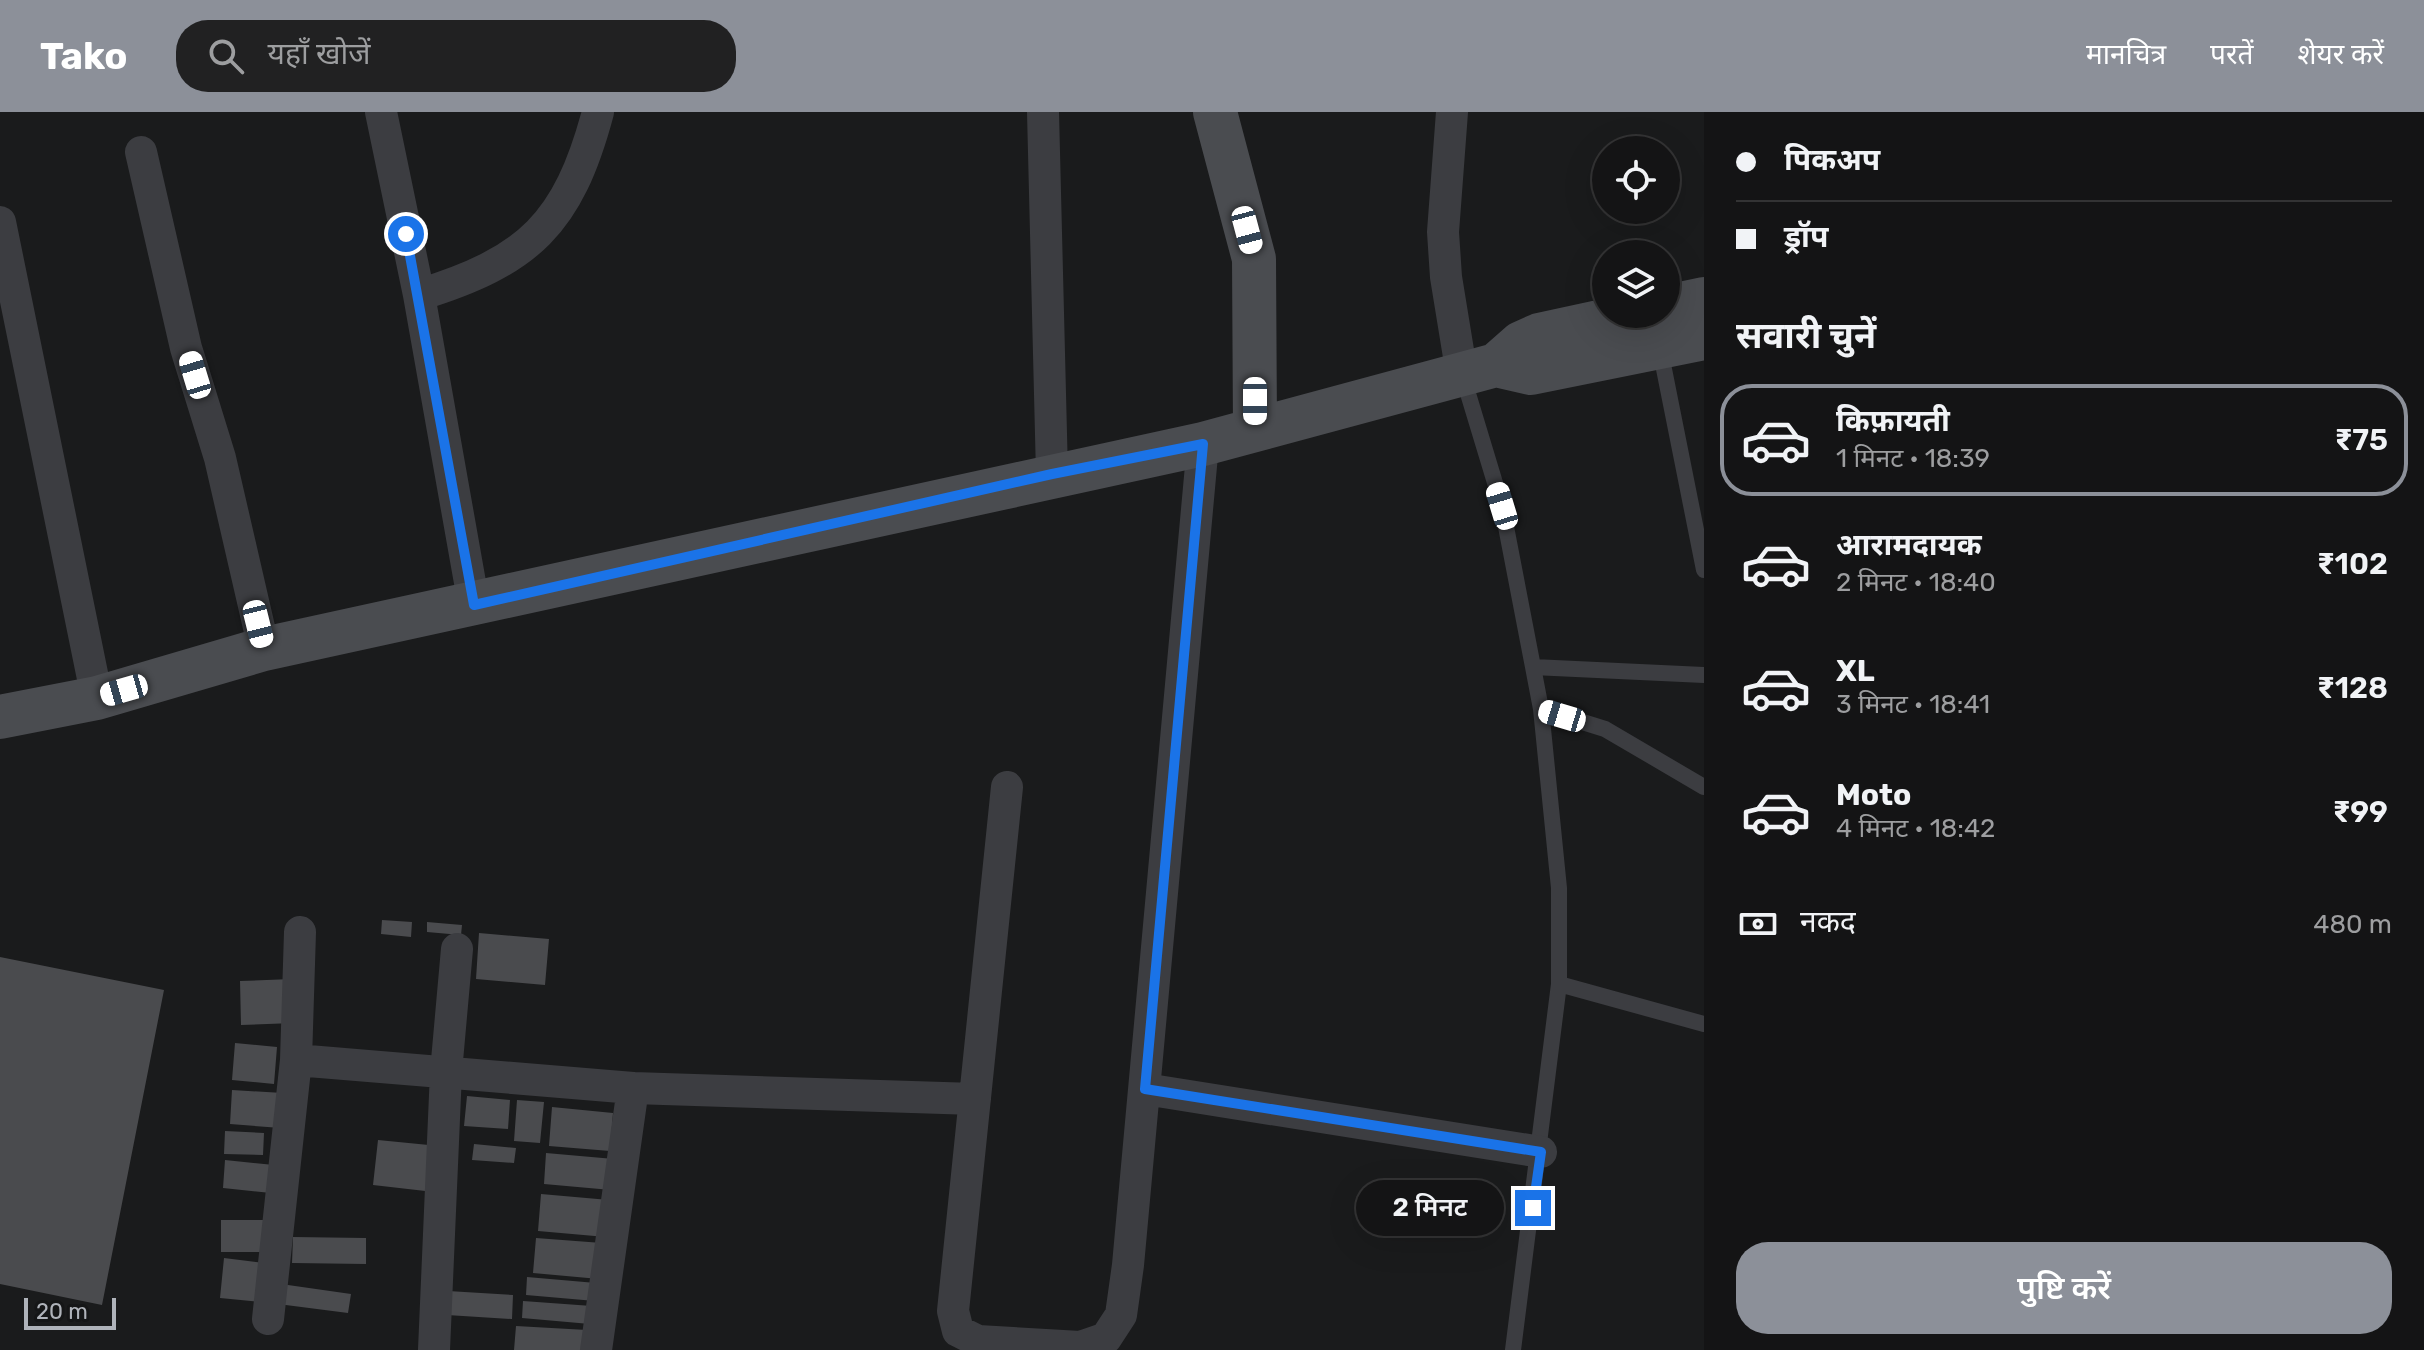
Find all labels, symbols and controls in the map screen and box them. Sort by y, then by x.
search box [176,20,736,92]
text: Tako [40,33,128,79]
icon: search [204,34,248,78]
text: यहाँ खोजें [268,36,371,72]
text: मानचित्र [2086,38,2166,71]
text: परतें [2210,38,2253,71]
text: शेयर करें [2297,38,2384,71]
map controls [1592,136,1680,328]
button: locate [1592,136,1680,224]
text: पिकअप [1784,142,1880,178]
car [1229,204,1265,256]
route start [388,216,424,252]
text: ड्रॉप [1784,219,1828,255]
button: layers [1592,240,1680,328]
text: सवारी चुनें [1736,314,1876,357]
car [177,349,213,401]
car [1243,377,1267,425]
text: किफ़ायती [1836,403,1950,439]
icon: car [1740,404,1812,476]
text: ₹75 [2334,422,2388,458]
text: 1 मिनट · 18:39 [1836,443,1990,474]
car [1484,480,1520,532]
text: आरामदायक [1836,527,1982,563]
icon: car [1740,528,1812,600]
text: ₹102 [2317,546,2388,582]
text: 2 मिनट · 18:40 [1836,567,1996,598]
car [241,598,275,650]
icon: car [1740,652,1812,724]
text: XL [1836,653,1875,689]
text: ₹128 [2317,670,2388,706]
car [98,672,150,708]
text: 3 मिनट · 18:41 [1836,689,1990,720]
car [1536,698,1588,734]
icon: car [1740,776,1812,848]
text: Moto [1836,777,1911,813]
text: ₹99 [2332,794,2388,830]
text: 4 मिनट · 18:42 [1836,813,1995,844]
icon: cash [1736,902,1780,946]
text: नकद [1800,904,1856,940]
text: 480 m [2313,909,2392,940]
callout: 2 मिनट [1357,1180,1505,1236]
route end [1515,1190,1551,1226]
text: 2 मिनट [1392,1192,1468,1223]
button: पुष्टि करें [1736,1242,2392,1334]
scale bar [24,1294,116,1330]
text: 20 m [36,1298,88,1325]

